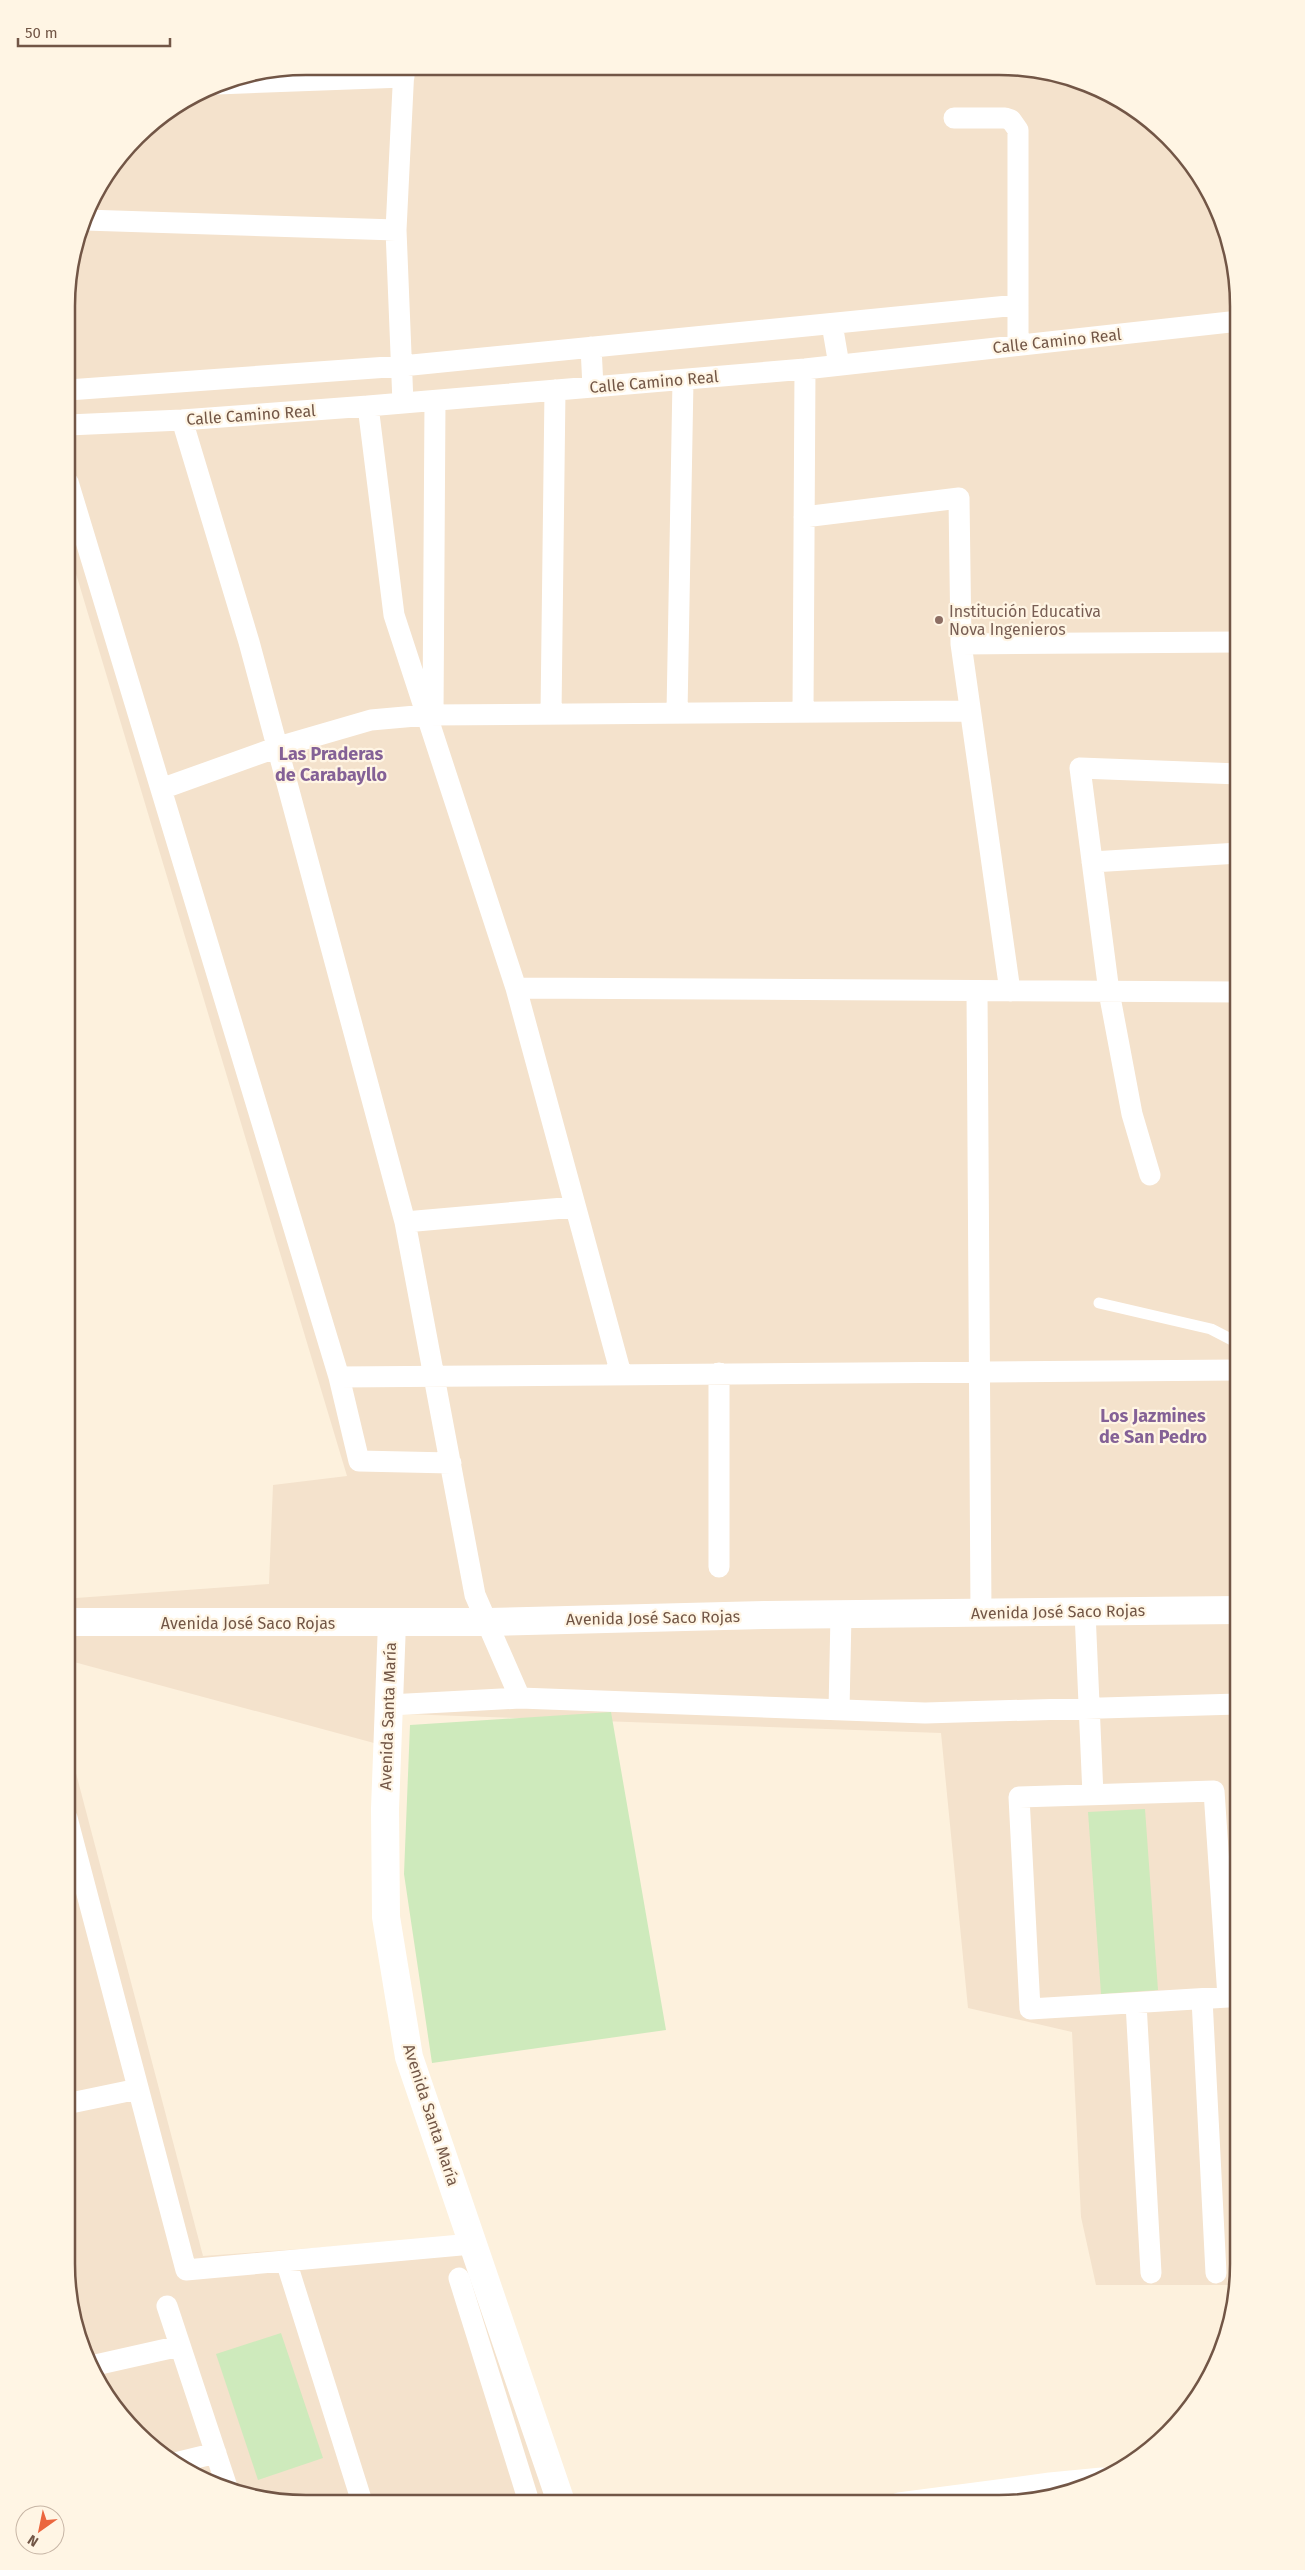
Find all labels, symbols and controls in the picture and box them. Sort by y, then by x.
scale bar [18,15,170,47]
text: 50 m [25,24,58,42]
street label: Calle Camino Real [992,325,1123,357]
street label: Calle Camino Real [589,367,720,397]
street label: Calle Camino Real [186,401,317,429]
place label: Institución Educativa Nova Ingenieros [949,602,1101,639]
marker: Institución Educativa Nova Ingenieros [933,614,945,626]
district label: Las Praderas de Carabayllo [275,743,387,786]
district label: Los Jazmines de San Pedro [1099,1405,1207,1448]
street label: Avenida José Saco Rojas [971,1601,1145,1623]
street label: Avenida José Saco Rojas [566,1607,740,1629]
street label: Avenida José Saco Rojas [161,1614,335,1633]
street label: Avenida Santa María [376,1642,400,1790]
street label: Avenida Santa María [399,2042,463,2188]
north arrow [15,2505,65,2555]
text: N [25,2531,42,2550]

